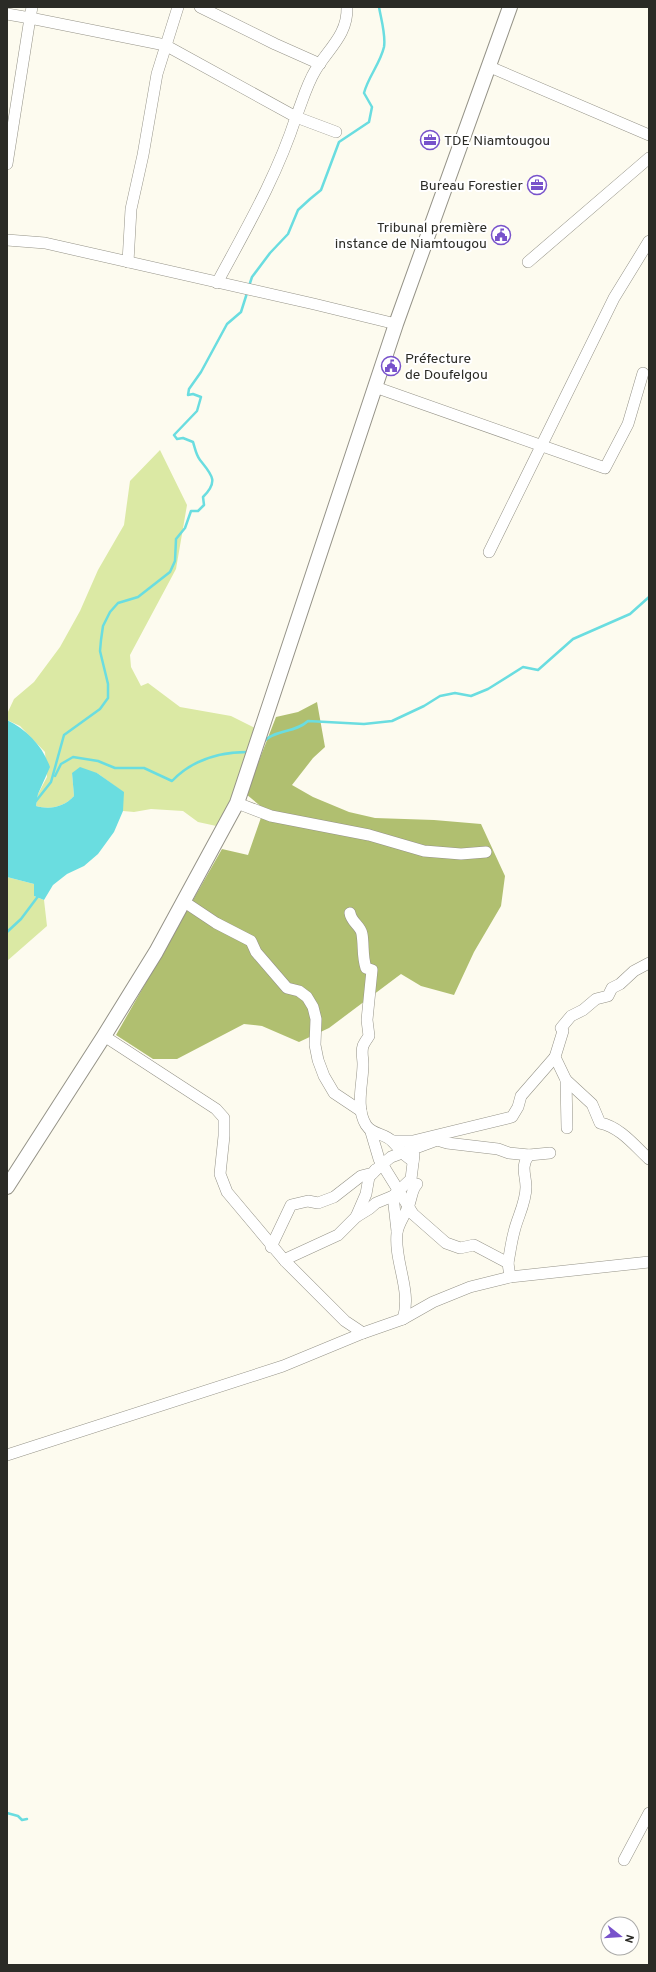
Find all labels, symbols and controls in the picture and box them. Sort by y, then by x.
office icon: TDE Niamtougou [419,129,441,151]
place label: TDE Niamtougou [444,133,550,150]
office icon: Bureau Forestier [526,174,548,196]
place label: Bureau Forestier [420,178,524,195]
place label: Tribunal première instance de Niamtougou [335,220,487,253]
public building icon: Tribunal première instance de Niamtougou [490,224,512,246]
place label: Préfecture de Doufelgou [405,351,488,384]
public building icon: Préfecture de Doufelgou [380,355,402,377]
north arrow [600,1916,640,1956]
text: N [621,1933,636,1944]

